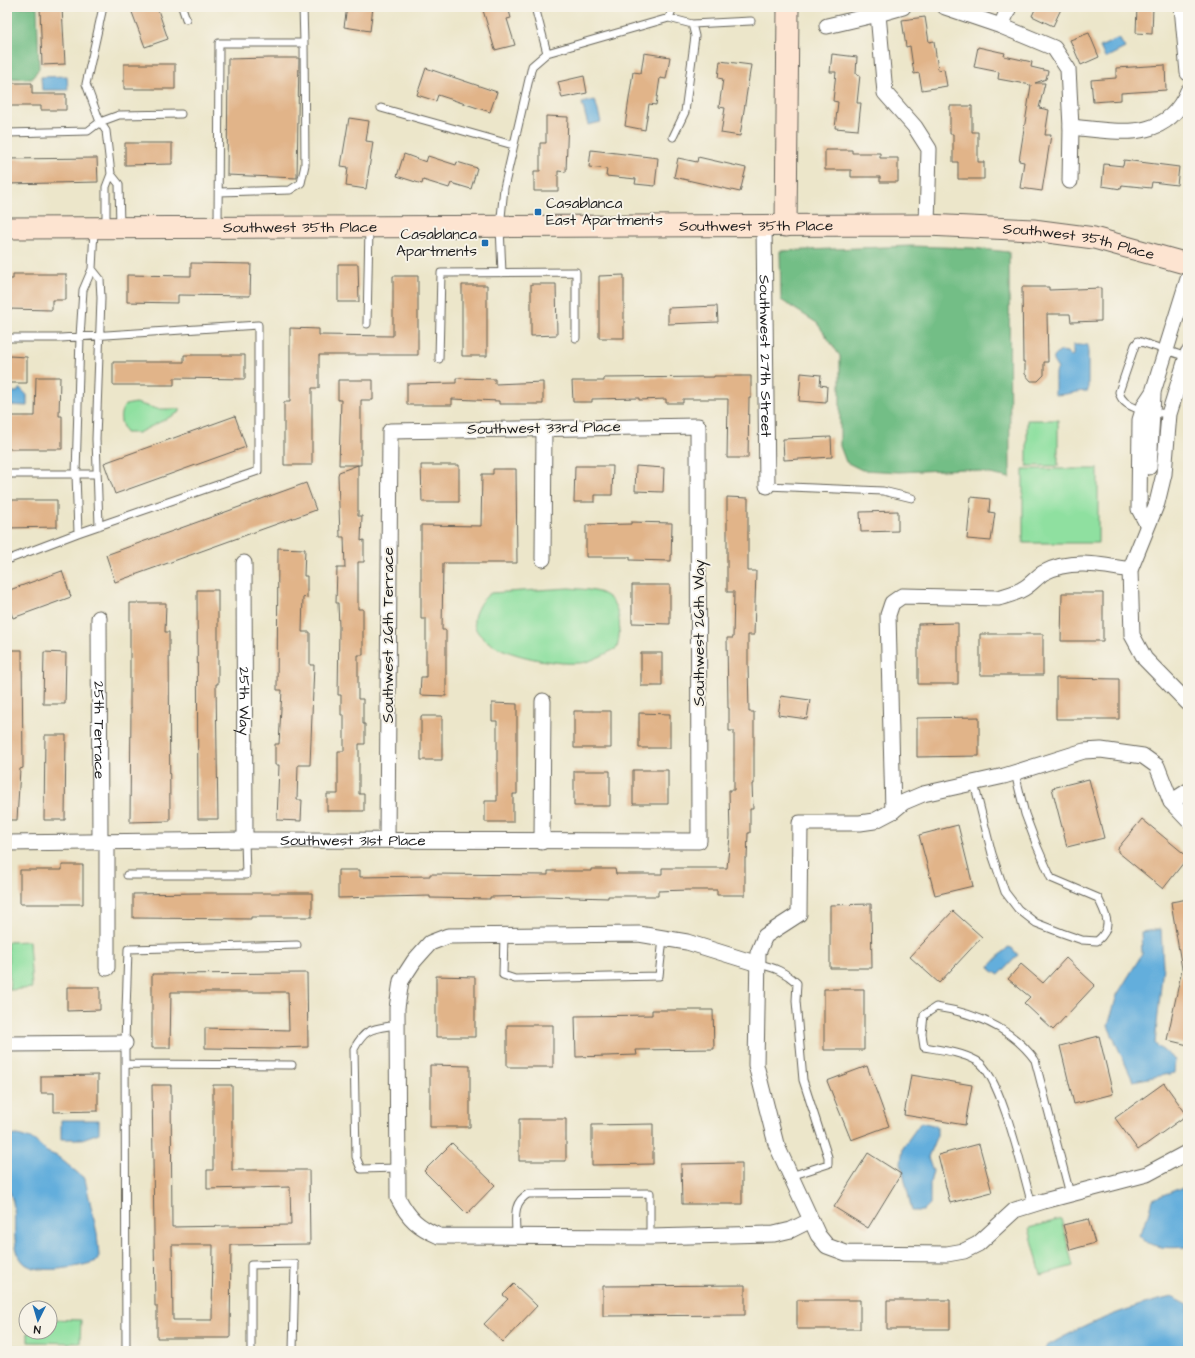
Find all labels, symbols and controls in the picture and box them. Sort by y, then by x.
place label: Casablanca East Apartments [546,193,663,231]
marker: Casablanca East Apartments [533,207,543,217]
street label: Southwest 35th Place [679,215,833,236]
street label: Southwest 35th Place [223,216,377,238]
street label: Southwest 35th Place [1002,218,1157,265]
place label: Casablanca Apartments [396,224,477,262]
marker: Casablanca Apartments [480,238,490,248]
street label: Southwest 27th Street [754,274,777,438]
street label: Southwest 33rd Place [467,416,621,440]
street label: Southwest 26th Terrace [378,547,399,723]
street label: Southwest 26th Way [689,560,711,706]
street label: 25th Way [233,667,255,735]
street label: 25th Terrace [89,681,110,779]
street label: Southwest 31st Place [280,830,426,851]
north arrow [18,1300,58,1340]
text: N [33,1322,41,1337]

